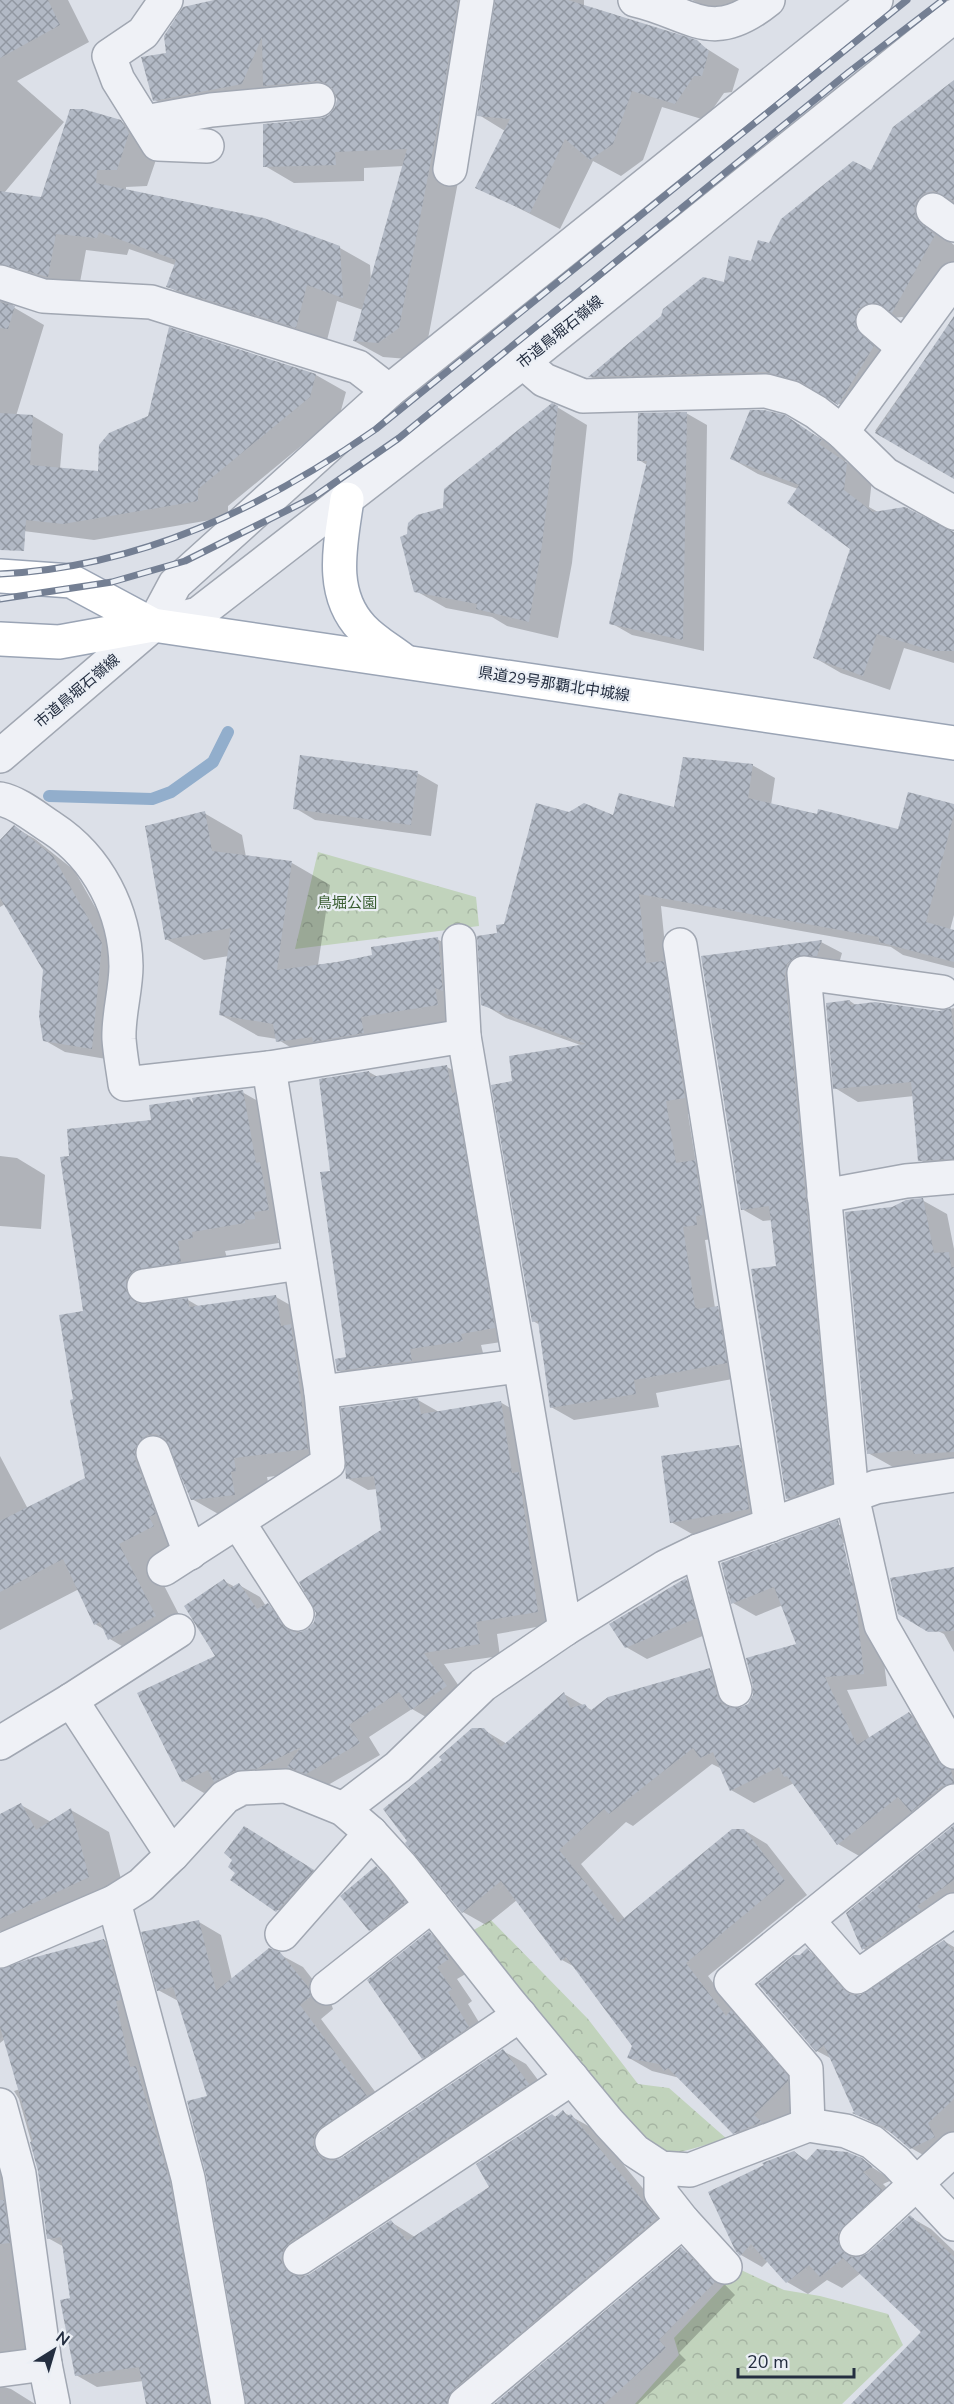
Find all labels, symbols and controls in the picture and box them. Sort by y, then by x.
street label: 市道鳥堀石嶺線 [513,291,607,373]
street label: 市道鳥堀石嶺線 [30,650,124,732]
street label: 県道29号那覇北中城線 [477,662,631,706]
park label: 鳥堀公園 [317,893,377,913]
north arrow [24,2320,84,2380]
text: N [51,2326,74,2351]
scale bar [738,2341,854,2379]
text: 20 m [747,2350,789,2374]

